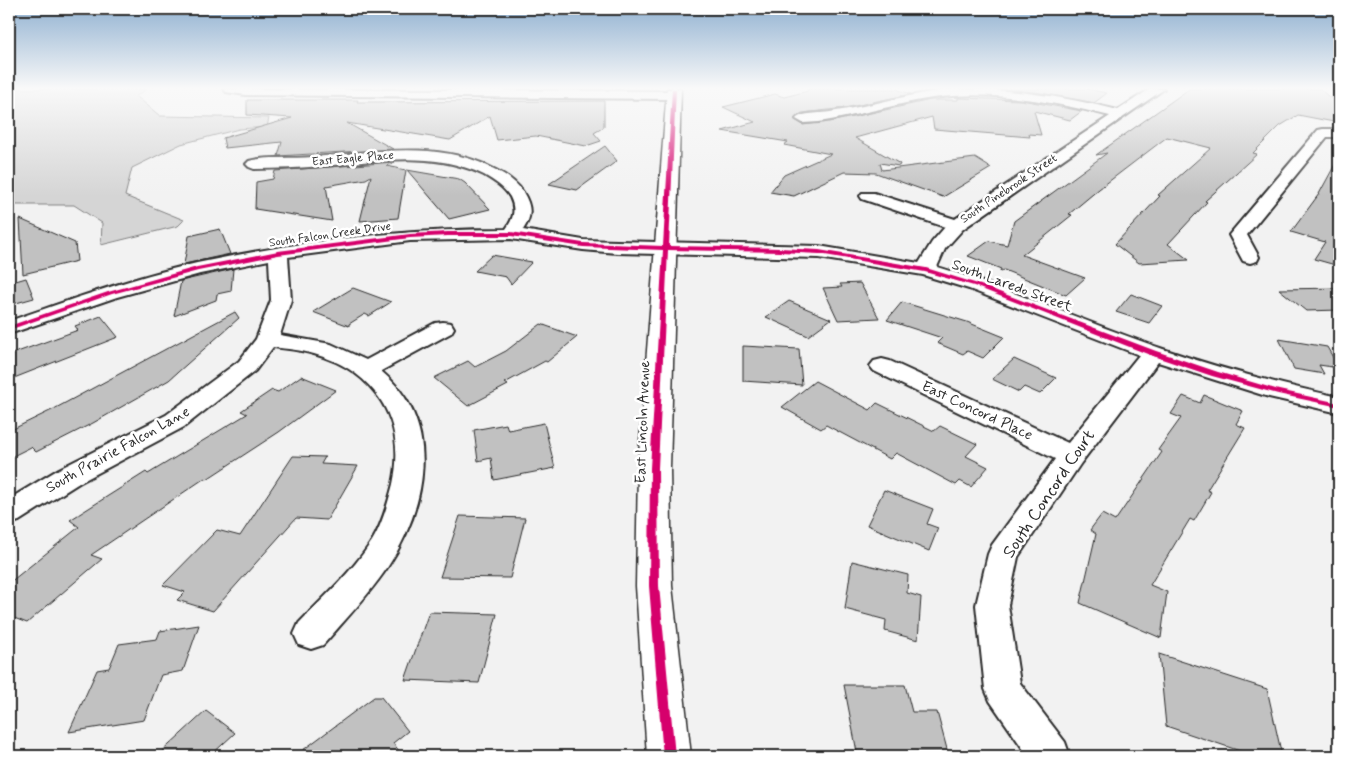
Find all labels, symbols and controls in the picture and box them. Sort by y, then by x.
street label: East Eagle Place [311,147,395,171]
street label: South Pinebrook Street [957,150,1061,227]
street label: South Falcon Creek Drive [268,219,392,251]
street label: South Laredo Street [949,255,1075,317]
street label: East Lincoln Avenue [631,360,655,484]
street label: East Concord Place [918,376,1036,446]
street label: South Prairie Falcon Lane [42,402,194,498]
street label: South Concord Court [997,425,1101,563]

